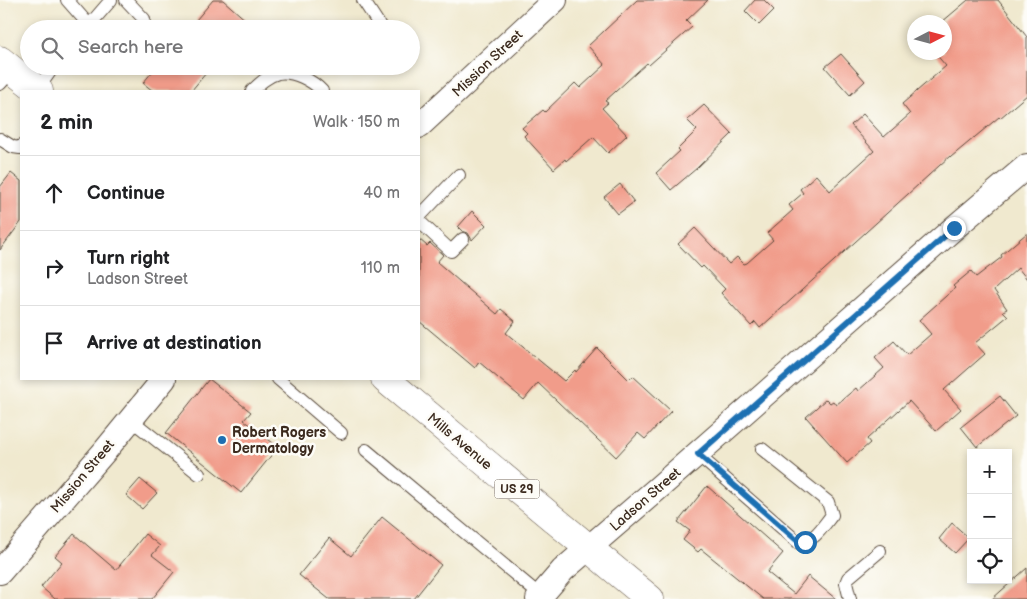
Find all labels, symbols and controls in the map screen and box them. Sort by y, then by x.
north arrow [907,15,952,60]
search box [20,20,420,75]
street label: Mission Street [449,26,527,100]
icon: search [38,34,66,62]
text: Search here [78,36,183,59]
text: 2 min [40,110,93,135]
text: Walk · 150 m [313,113,400,132]
icon: ahead [40,179,68,207]
text: Continue [87,182,165,205]
text: 40 m [363,184,400,203]
route end [943,217,966,240]
text: Turn right [87,247,170,270]
icon: right [40,254,68,282]
text: 110 m [361,259,400,278]
text: Ladson Street [87,270,188,289]
icon: arrive [40,329,68,357]
text: Arrive at destination [87,332,262,355]
street label: Mills Avenue [424,409,496,473]
place label: Robert Rogers Dermatology [232,424,326,457]
marker: Robert Rogers Dermatology [216,434,228,446]
street label: Mission Street [47,436,118,516]
map controls [967,449,1012,584]
button: + [967,449,1012,494]
street label: Ladson Street [606,464,685,535]
road number: US 29 [494,479,540,498]
button: − [967,494,1012,539]
route start [794,531,817,554]
button: locate [967,539,1012,584]

